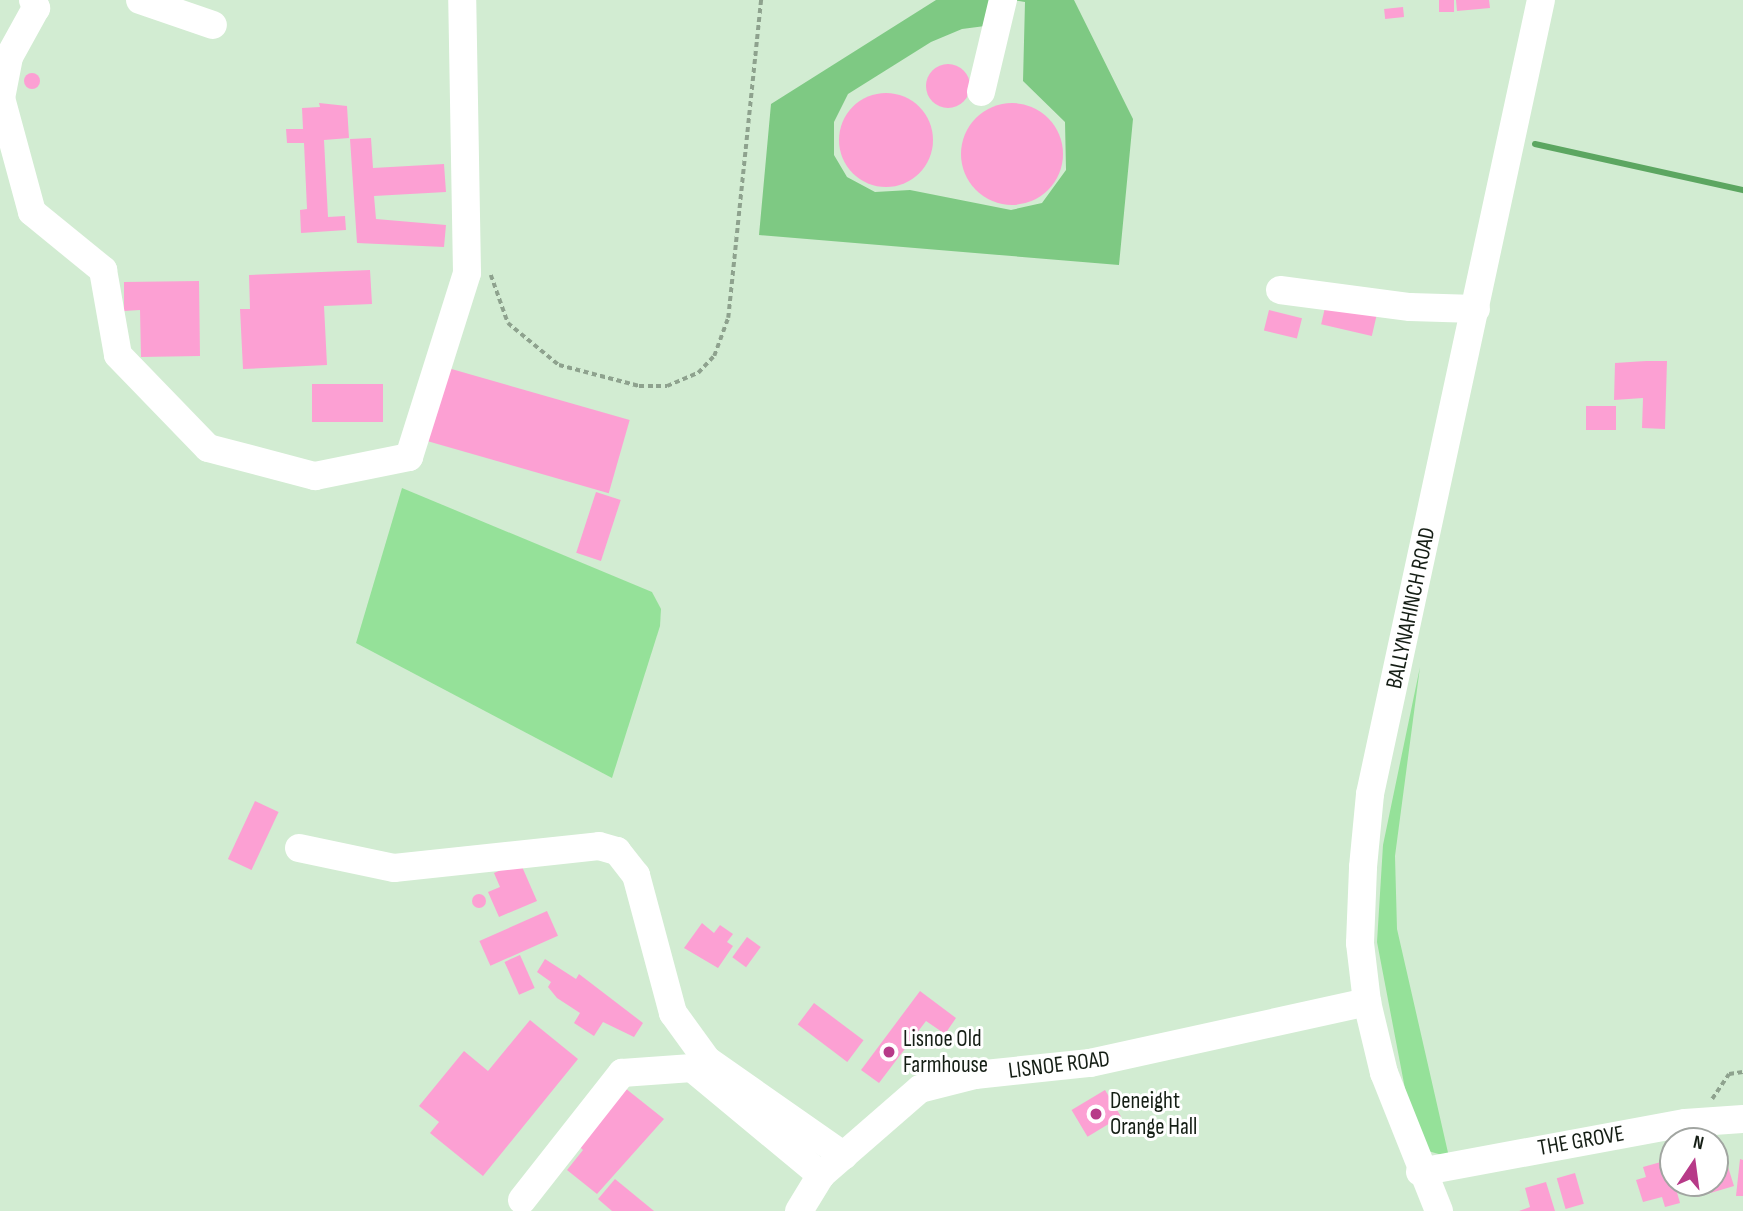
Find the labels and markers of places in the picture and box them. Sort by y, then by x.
place label: Lisnoe Old Farmhouse [903,1025,988,1079]
marker: Lisnoe Old Farmhouse [881,1044,897,1060]
place label: Deneight Orange Hall [1110,1087,1197,1141]
marker: Deneight Orange Hall [1088,1106,1104,1122]

